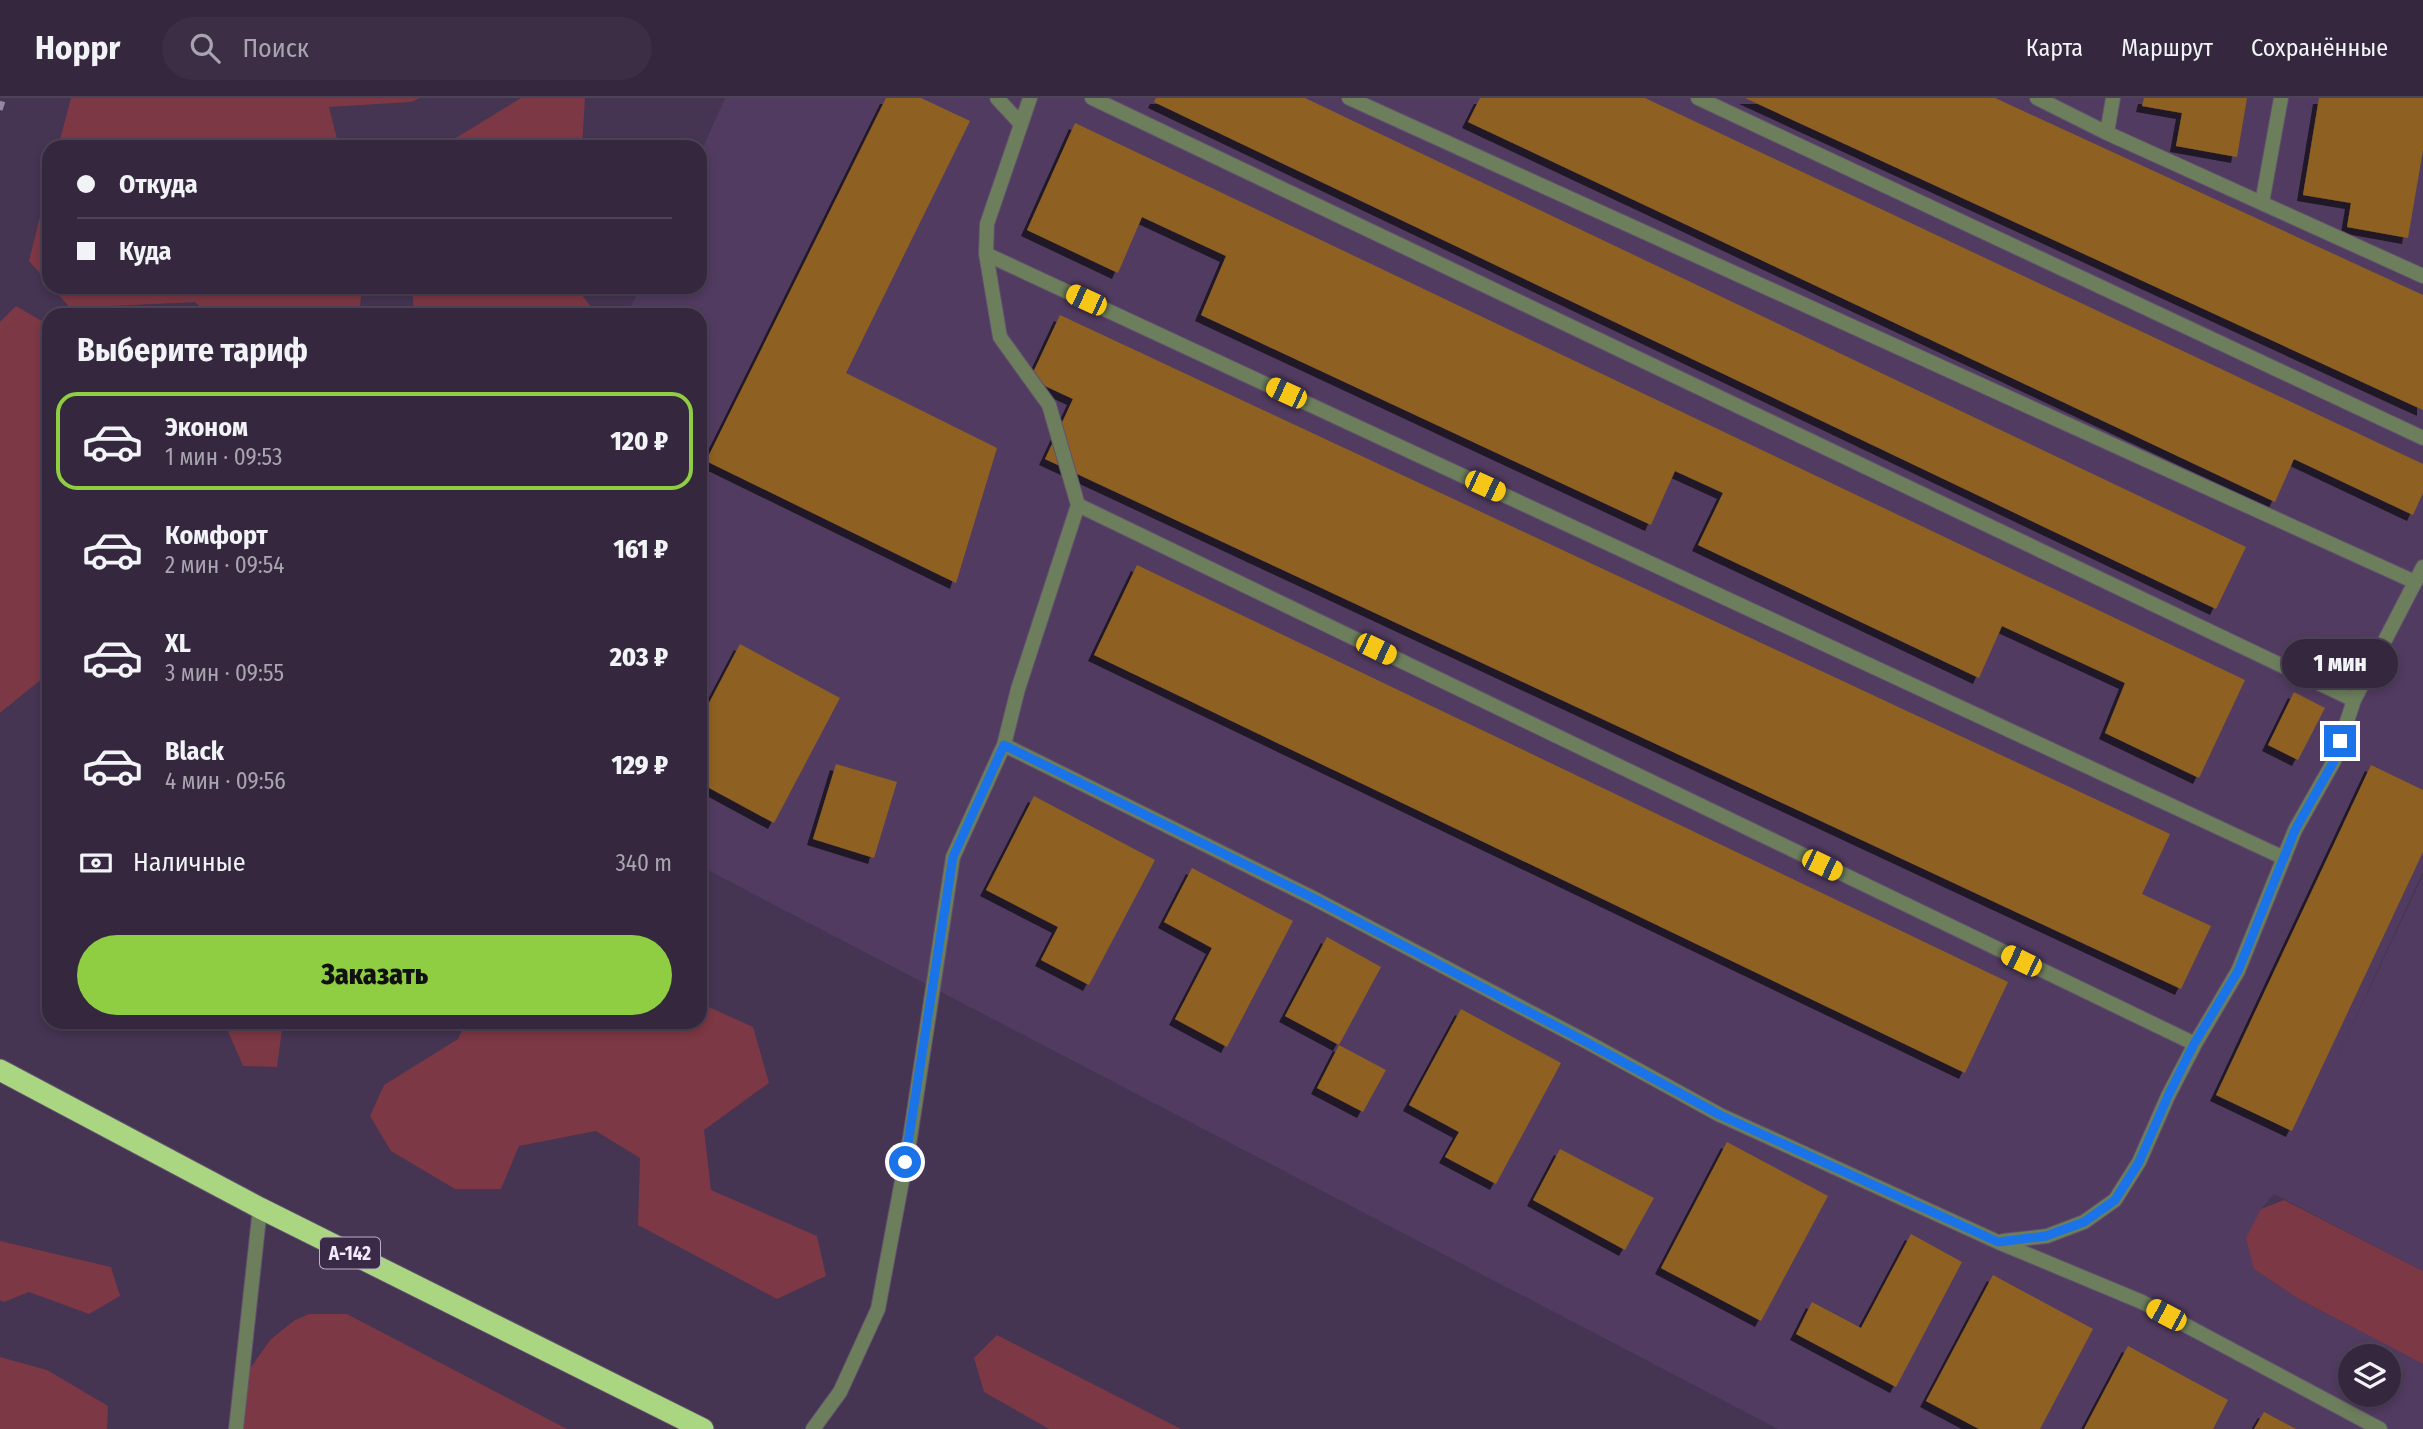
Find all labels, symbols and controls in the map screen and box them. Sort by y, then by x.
search box [162,17,652,80]
text: Hoppr [35,28,120,68]
icon: search [186,29,224,67]
text: Поиск [242,33,309,64]
text: Карта [2026,34,2083,62]
text: Маршрут [2121,34,2213,62]
text: Сохранённые [2251,34,2388,62]
text: Откуда [119,169,198,200]
text: Куда [119,236,172,267]
car [1063,282,1110,318]
text: Выберите тариф [77,331,308,369]
car [1263,375,1310,411]
icon: car [81,410,144,473]
text: Эконом [165,412,248,443]
text: 120 ₽ [611,426,668,457]
text: 1 мин · 09:53 [165,443,282,471]
car [1462,468,1509,504]
icon: car [81,518,144,581]
text: Комфорт [165,520,268,551]
text: 161 ₽ [614,534,668,565]
text: 2 мин · 09:54 [165,551,284,579]
icon: car [81,626,144,689]
text: XL [165,628,191,659]
car [1353,630,1400,668]
callout: 1 мин [2282,640,2398,688]
text: 203 ₽ [610,642,668,673]
text: 1 мин [2313,649,2367,677]
text: 3 мин · 09:55 [165,659,284,687]
route end [2324,725,2356,757]
icon: car [81,734,144,797]
text: Black [165,736,224,767]
text: 129 ₽ [611,750,668,781]
text: 4 мин · 09:56 [165,767,286,795]
icon: cash [77,844,115,882]
car [1799,846,1846,884]
text: Наличные [133,847,246,878]
text: 340 m [616,849,672,877]
button: Заказать [77,935,672,1015]
car [1998,942,2045,980]
route start [889,1146,921,1178]
road number: А-142 [320,1238,380,1268]
car [2143,1296,2190,1334]
map controls [2338,1344,2401,1407]
button: layers [2338,1344,2401,1407]

